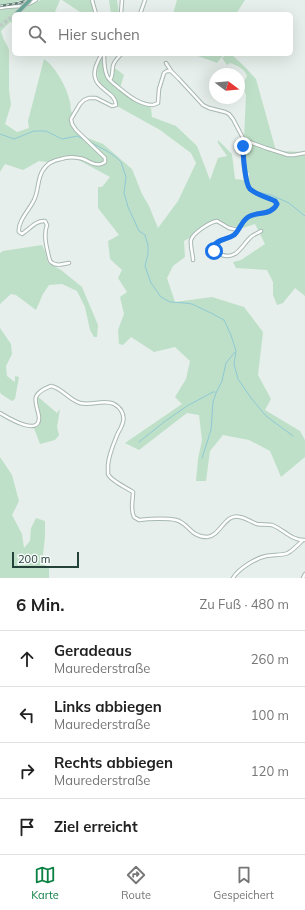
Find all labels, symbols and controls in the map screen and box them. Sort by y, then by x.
search box [12,12,293,56]
icon: search [26,23,48,45]
text: Hier suchen [58,25,140,44]
north arrow [209,68,245,104]
route end [234,137,252,155]
route start [205,242,223,260]
scale bar [12,550,79,569]
text: 200 m [18,552,50,566]
text: 6 Min. [16,594,65,615]
text: Zu Fuß · 480 m [200,596,289,612]
text: Geradeaus [54,641,132,660]
icon: ahead [16,648,38,670]
text: 260 m [251,651,289,667]
text: Maurederstraße [54,660,150,676]
text: Links abbiegen [54,697,162,716]
icon: left [16,704,38,726]
text: 100 m [251,707,289,723]
text: Maurederstraße [54,716,150,732]
text: Rechts abbiegen [54,753,173,772]
icon: right [16,760,38,782]
text: 120 m [251,763,289,779]
text: Maurederstraße [54,772,150,788]
icon: arrive [16,816,38,838]
text: Ziel erreicht [54,817,138,836]
tab: Karte [31,864,59,902]
tab: Route [121,864,151,902]
tab: Gespeichert [213,864,274,902]

